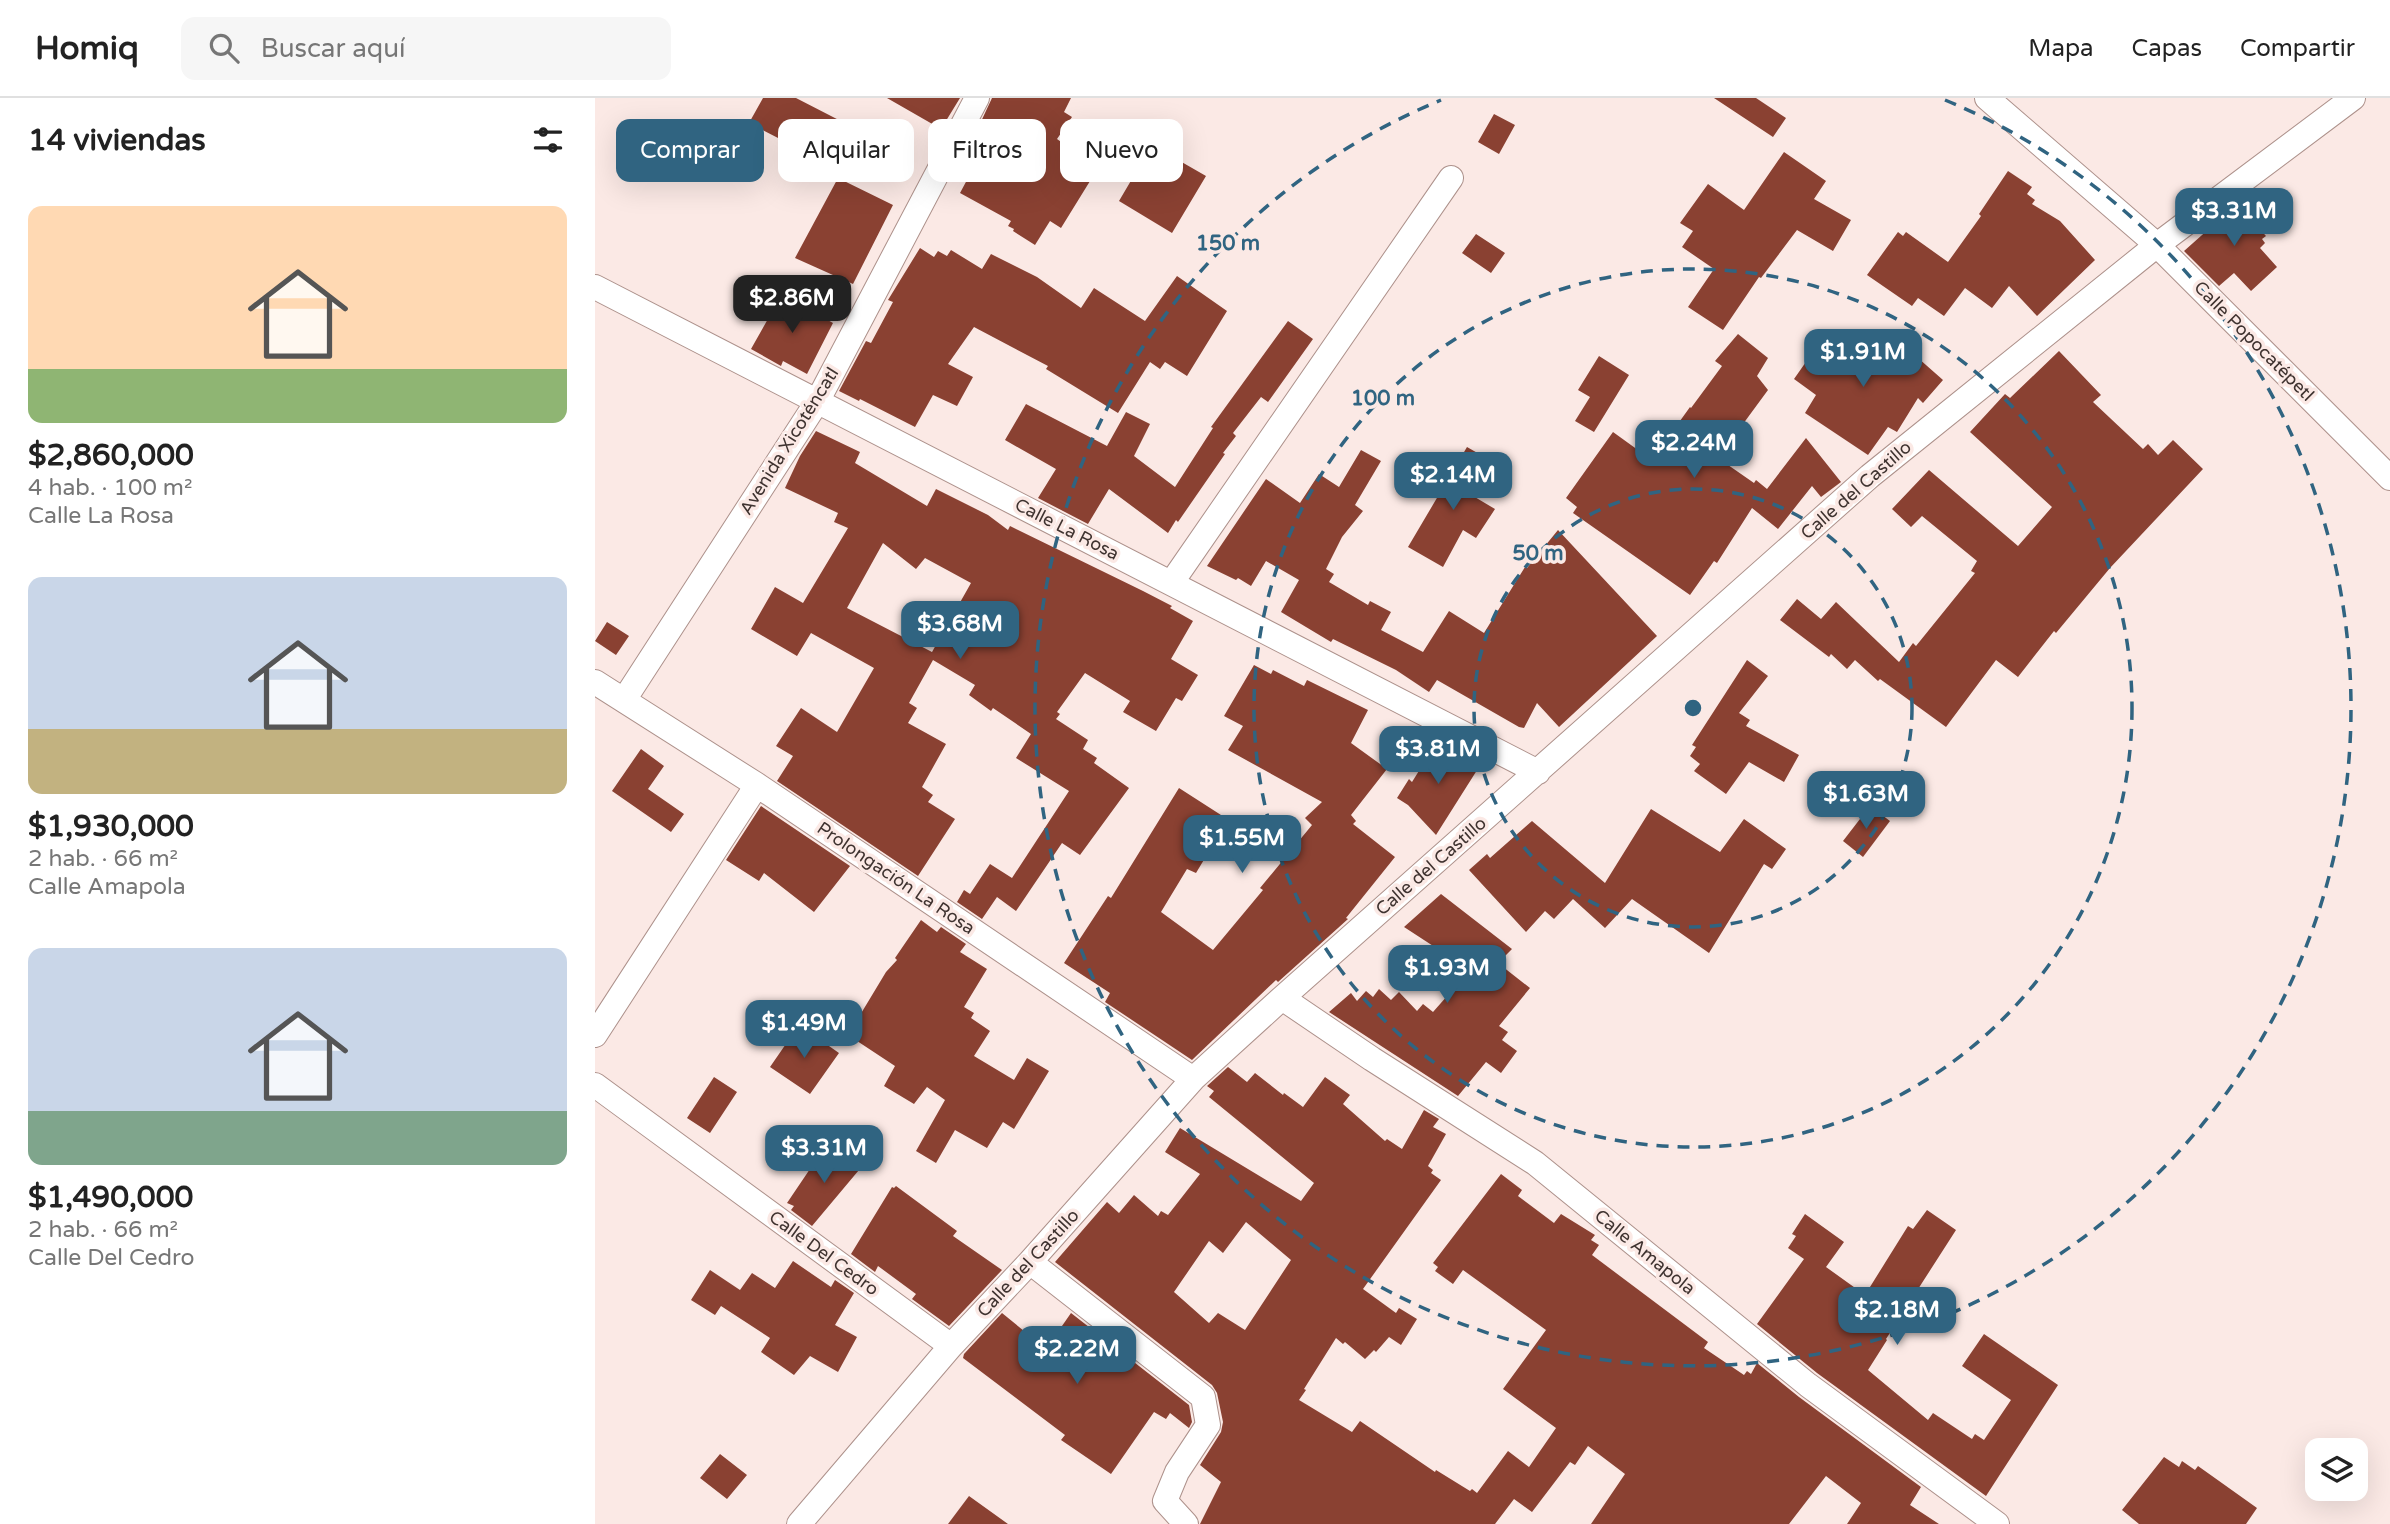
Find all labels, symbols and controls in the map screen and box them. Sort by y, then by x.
search box [181,17,671,80]
text: Homiq [35,29,139,68]
icon: search [205,29,243,67]
text: Buscar aquí [261,33,406,64]
text: Mapa [2028,34,2094,63]
text: Capas [2132,34,2202,63]
text: Compartir [2240,34,2355,63]
chip: Comprar [616,119,764,182]
chip: Alquilar [778,119,914,182]
chip: Filtros [928,119,1046,182]
chip: Nuevo [1060,119,1183,182]
icon: filters [529,121,567,159]
text: 14 viviendas [28,122,206,159]
pin: $3.31M [2177,188,2291,248]
text: $3.31M [2191,197,2277,225]
text: 150 m [1196,231,1260,256]
icon: home [235,251,361,377]
pin: $2.86M [735,275,849,335]
street label: Calle Popocatépetl [2189,276,2319,406]
text: $2.86M [749,284,835,312]
pin: $1.91M [1806,330,1920,389]
text: $1.91M [1820,338,1906,366]
street label: Avenida Xicoténcatl [735,363,843,519]
text: 100 m [1351,386,1415,411]
pin: $2.24M [1637,420,1751,480]
text: $2.24M [1651,429,1737,457]
street label: Calle del Castillo [1796,436,1916,544]
text: $2,860,000 [28,437,194,474]
pin: $2.14M [1396,452,1510,512]
text: $2.14M [1410,461,1496,489]
text: 4 hab. · 100 m² [28,474,193,502]
street label: Calle La Rosa [1011,493,1123,565]
text: Calle La Rosa [28,502,174,530]
text: 50 m [1512,541,1564,566]
pin: $3.68M [903,602,1017,661]
text: $3.68M [917,610,1003,638]
icon: home [235,622,361,748]
centre of rings [1681,696,1705,720]
pin: $3.81M [1381,726,1495,786]
text: $3.81M [1395,735,1481,763]
pin: $1.63M [1809,772,1923,831]
text: $1.63M [1823,780,1909,808]
text: $1,930,000 [28,808,194,845]
street label: Calle del Castillo [1371,812,1491,920]
pin: $1.55M [1185,816,1299,875]
street label: Prolongación La Rosa [813,817,979,939]
text: $1.55M [1199,824,1285,852]
text: 2 hab. · 66 m² [28,845,178,873]
text: Calle Amapola [28,873,186,901]
pin: $1.93M [1390,946,1504,1005]
text: $1.93M [1404,954,1490,982]
icon: home [235,993,361,1119]
pin: $1.49M [747,1000,861,1060]
text: $1.49M [761,1009,847,1037]
pin: $3.31M [767,1126,881,1185]
text: $3.31M [781,1134,867,1162]
text: $1,490,000 [28,1179,193,1216]
street label: Calle del Castillo [972,1204,1084,1322]
street label: Calle Amapola [1590,1205,1700,1299]
street label: Calle Del Cedro [765,1206,883,1300]
text: 2 hab. · 66 m² [28,1216,178,1244]
text: Calle Del Cedro [28,1244,195,1272]
pin: $2.18M [1840,1288,1954,1347]
text: $2.18M [1854,1296,1940,1324]
pin: $2.22M [1020,1326,1134,1386]
text: $2.22M [1034,1335,1120,1363]
map controls [2305,1438,2368,1501]
button: layers [2305,1438,2368,1501]

